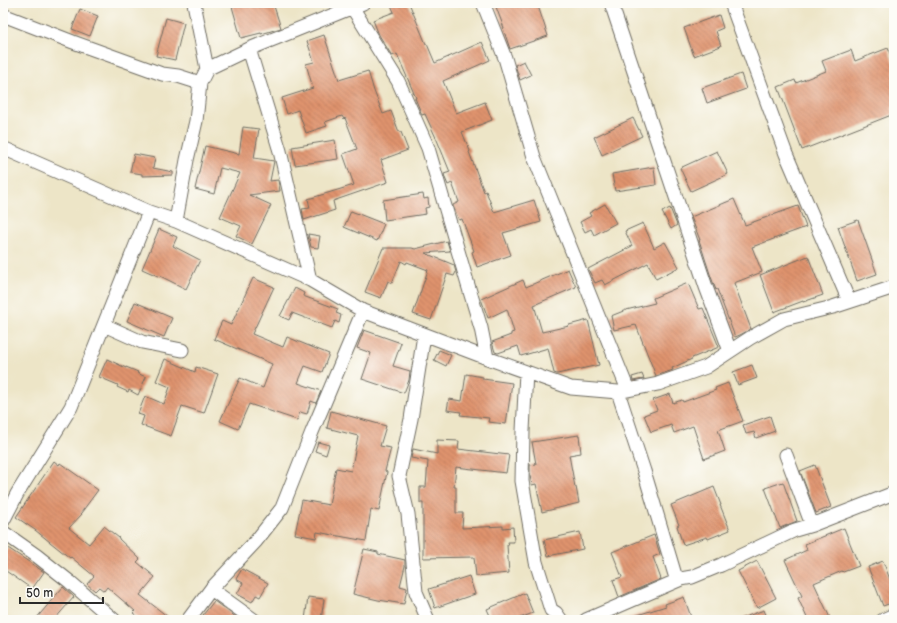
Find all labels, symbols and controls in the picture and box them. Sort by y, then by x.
scale bar [20,579,103,605]
text: 50 m [26,586,53,601]

